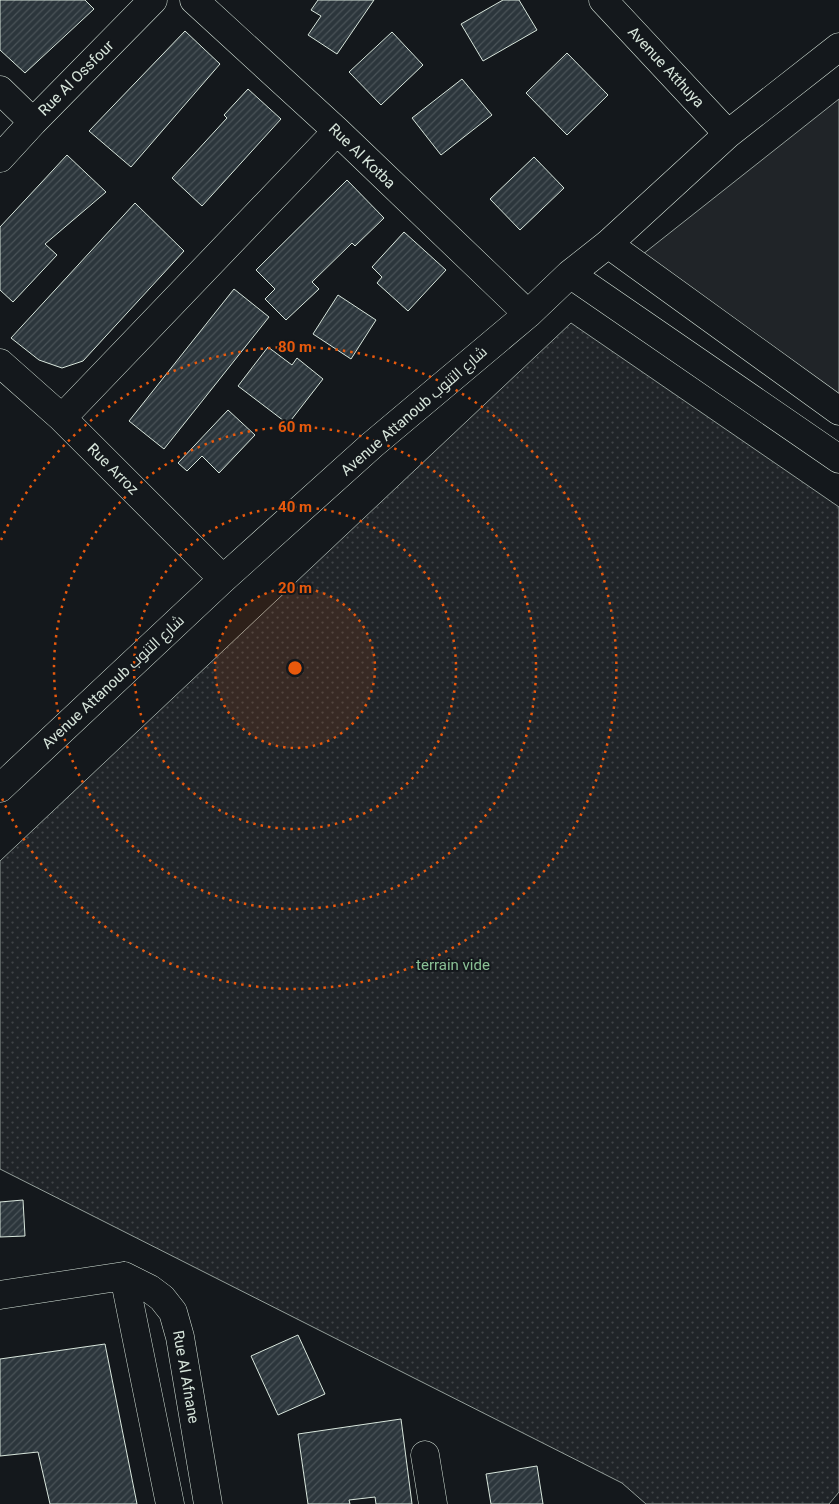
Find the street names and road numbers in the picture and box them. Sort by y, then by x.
street label: Avenue Atthuya [624,23,708,111]
street label: Rue Al Ossfour [35,37,117,119]
street label: Rue Al Kotba [325,120,399,192]
street label: Avenue Attanoub شارع التنوب [337,343,492,481]
street label: Rue Arroz [84,440,142,498]
street label: Avenue Attanoub شارع التنوب [38,611,189,754]
street label: Rue Al Afnane [169,1329,203,1425]

